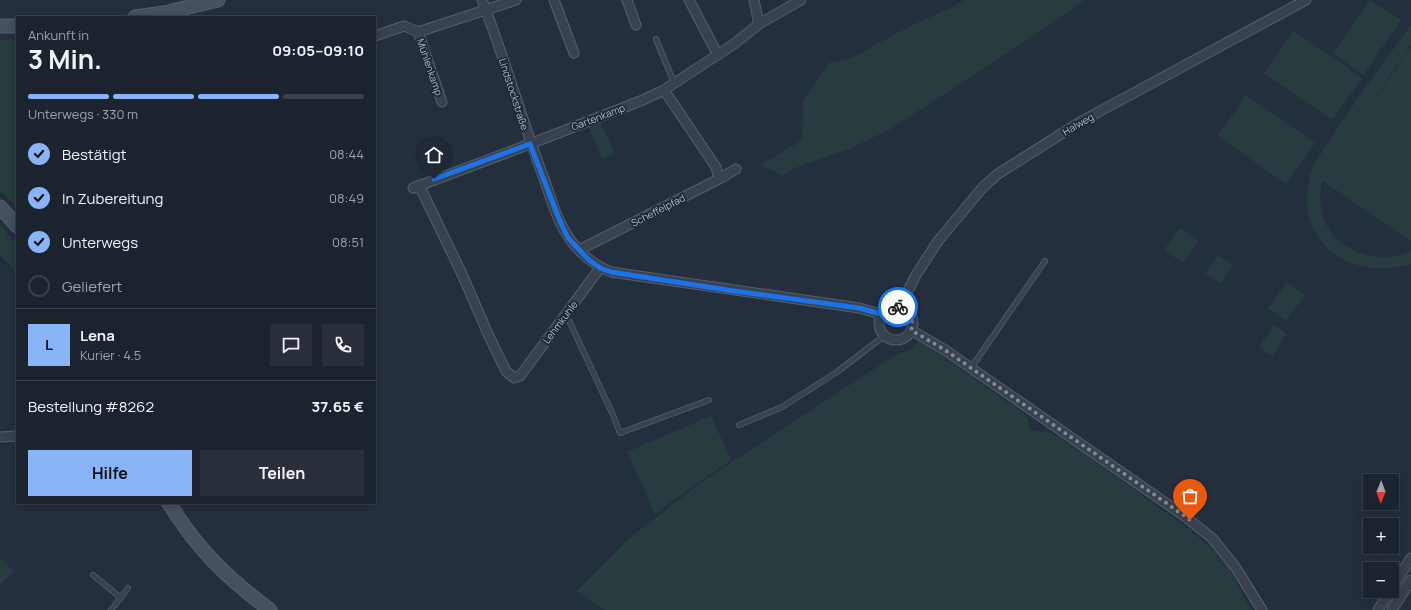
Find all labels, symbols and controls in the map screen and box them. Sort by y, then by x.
text: Ankunft in [28,26,89,44]
street label: Mühlenkamp [414,37,446,97]
text: 09:05–09:10 [272,40,364,61]
text: 3 Min. [28,41,102,77]
street label: Lindstockstraße [496,56,532,132]
street label: Gartenkamp [569,100,627,134]
text: Unterwegs · 330 m [28,105,138,123]
street label: Halweg [1060,109,1096,139]
pin [417,138,451,179]
icon: check [28,143,50,165]
text: Bestätigt [62,144,127,165]
icon: home [423,144,445,166]
text: 08:44 [329,145,364,163]
icon: check [28,187,50,209]
text: In Zubereitung [62,188,163,209]
text: 08:49 [329,189,364,207]
street label: Scheffelpfad [629,190,687,230]
icon: check [28,231,50,253]
text: Unterwegs [62,232,138,253]
text: 08:51 [332,233,364,251]
text: Geliefert [62,276,122,297]
courier [878,287,918,327]
icon: bike [887,296,909,318]
street label: Lehmkuhle [539,298,581,346]
button: chat [270,324,312,366]
button: phone [322,324,364,366]
text: Lena [80,325,115,346]
text: L [45,334,53,355]
text: Kurier · 4.5 [80,346,141,364]
text: Bestellung #8262 [28,396,154,417]
text: 37.65 € [312,396,364,417]
button: Hilfe [28,450,192,496]
button: Teilen [200,450,364,496]
north arrow [1363,474,1399,510]
map controls [1363,474,1399,598]
pin [1173,479,1207,520]
icon: bag [1179,485,1201,507]
button: + [1363,518,1399,554]
button: − [1363,562,1399,598]

